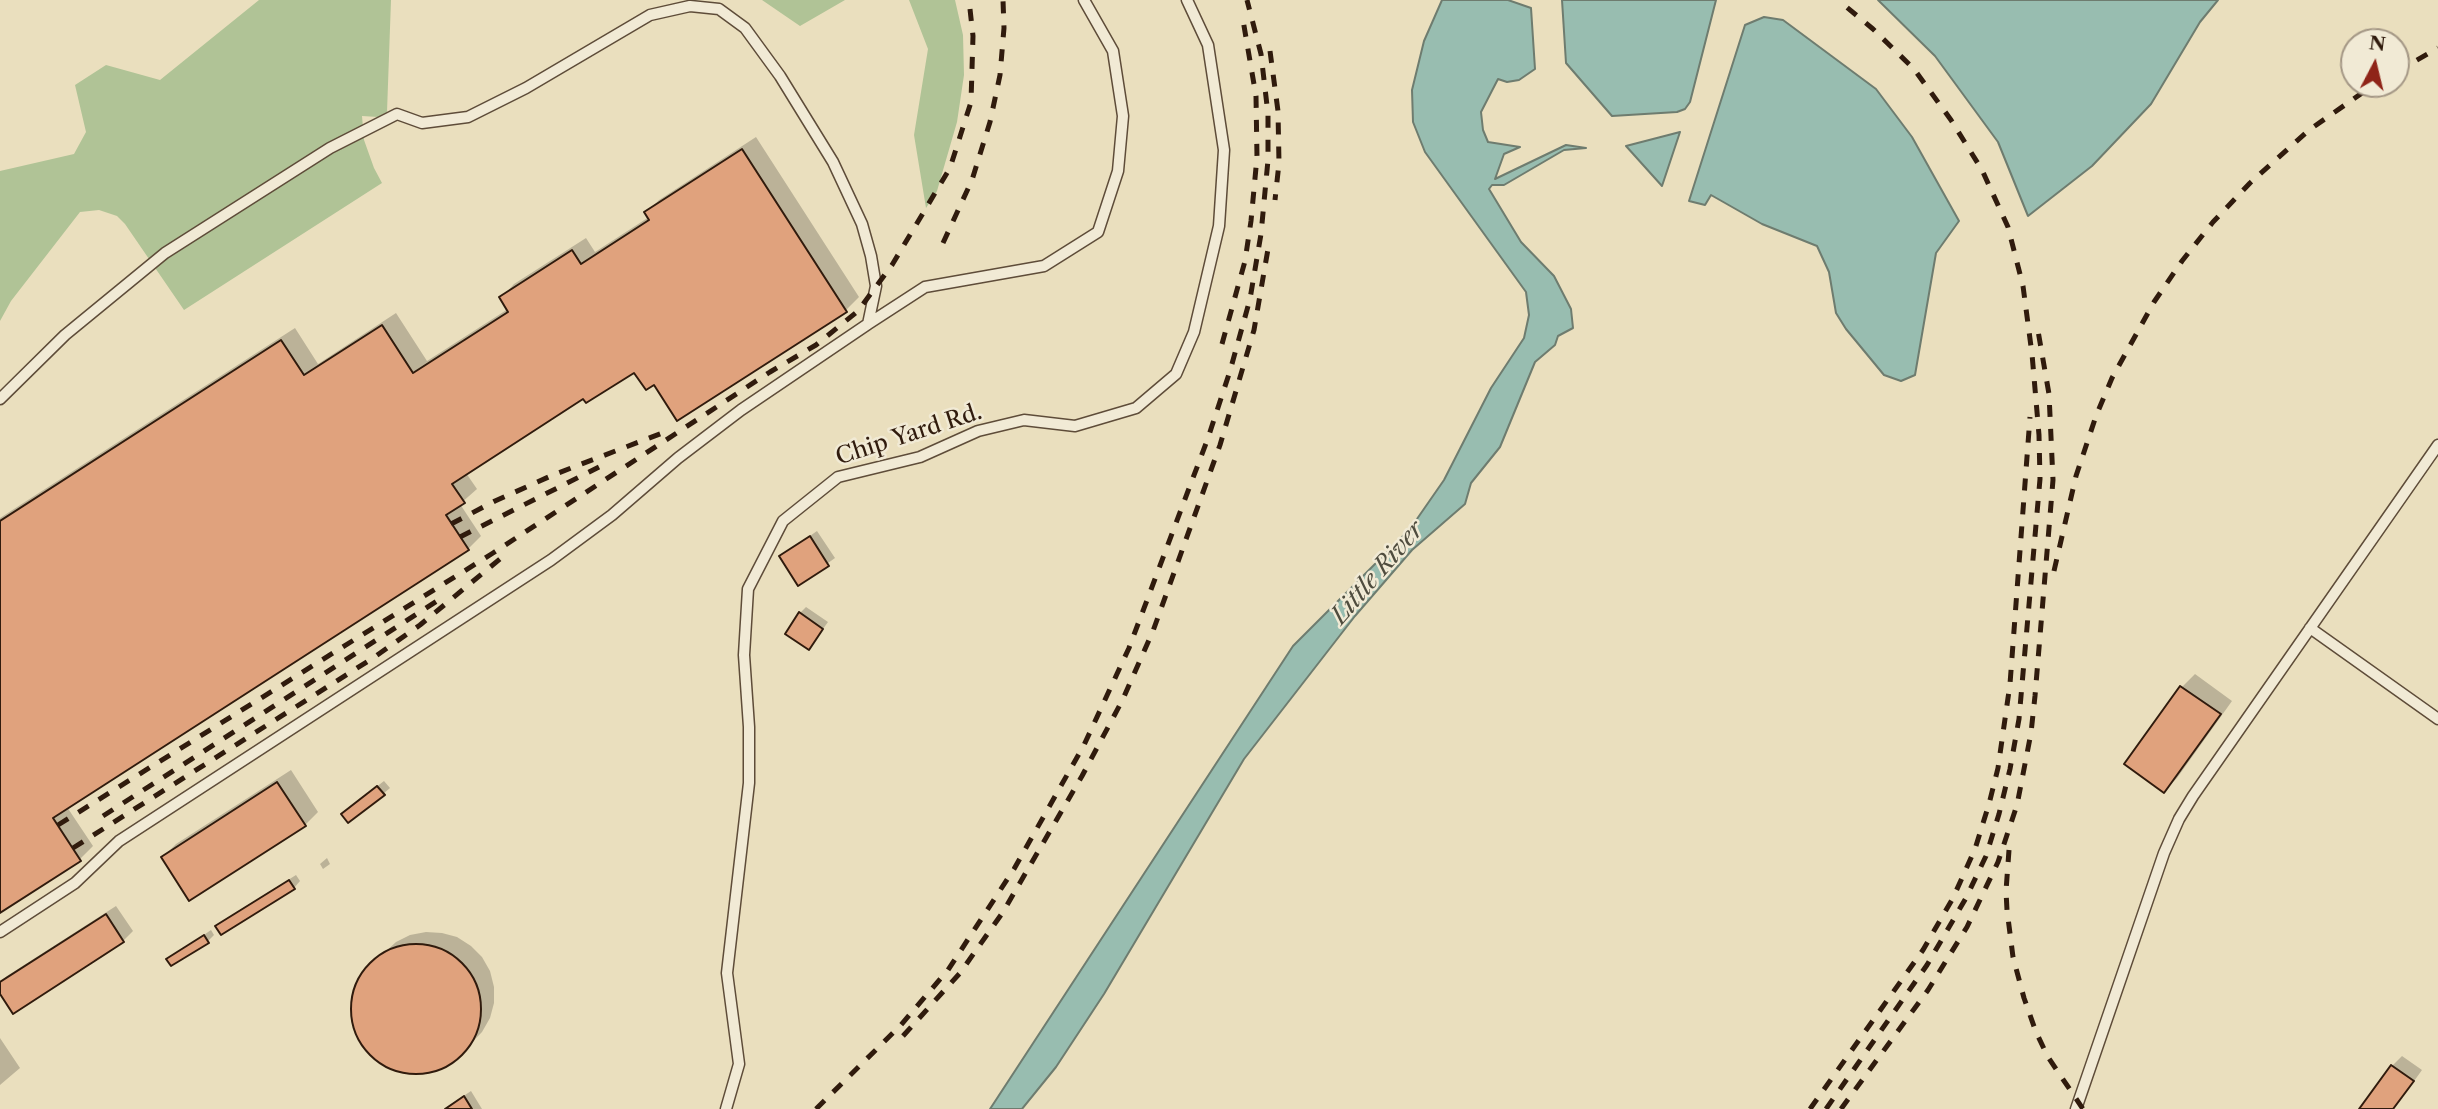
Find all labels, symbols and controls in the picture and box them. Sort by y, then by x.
north arrow [2340,28,2410,98]
text: N [2368,31,2387,56]
street label: Chip Yard Rd. [832,398,986,472]
water label: Little River [1326,516,1430,630]

